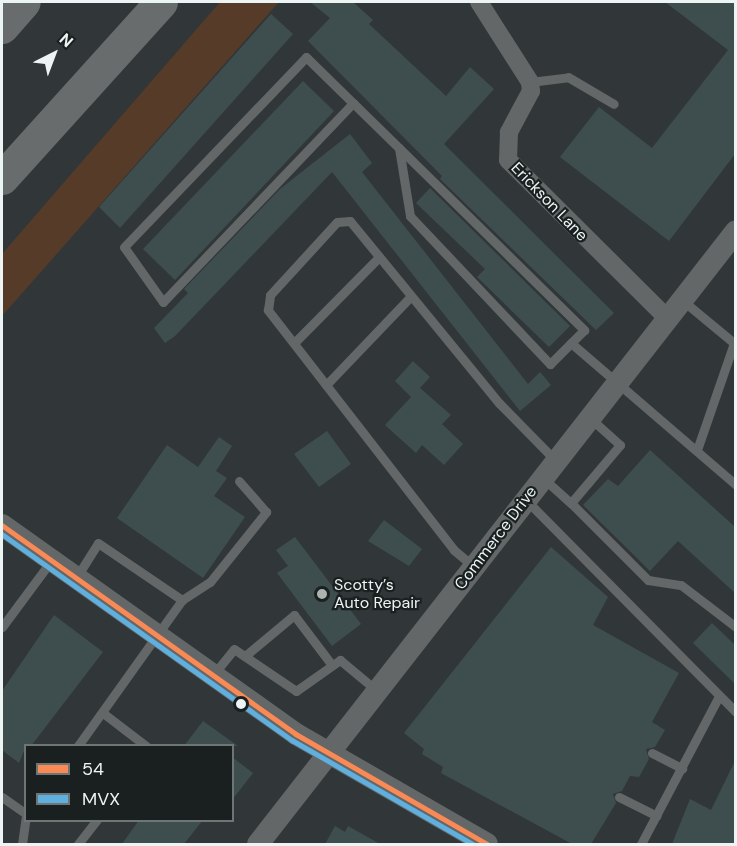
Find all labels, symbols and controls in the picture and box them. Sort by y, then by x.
north arrow [24,24,84,84]
text: N [55,29,78,52]
street label: Erickson Lane [507,159,591,245]
street label: Commerce Drive [451,482,541,594]
place label: Scotty’s Auto Repair [334,575,420,613]
marker: Scotty’s Auto Repair [315,587,329,601]
unlabelled marker [235,698,247,710]
legend [24,744,234,822]
text: 54 [82,757,104,781]
text: MVX [82,787,120,811]

